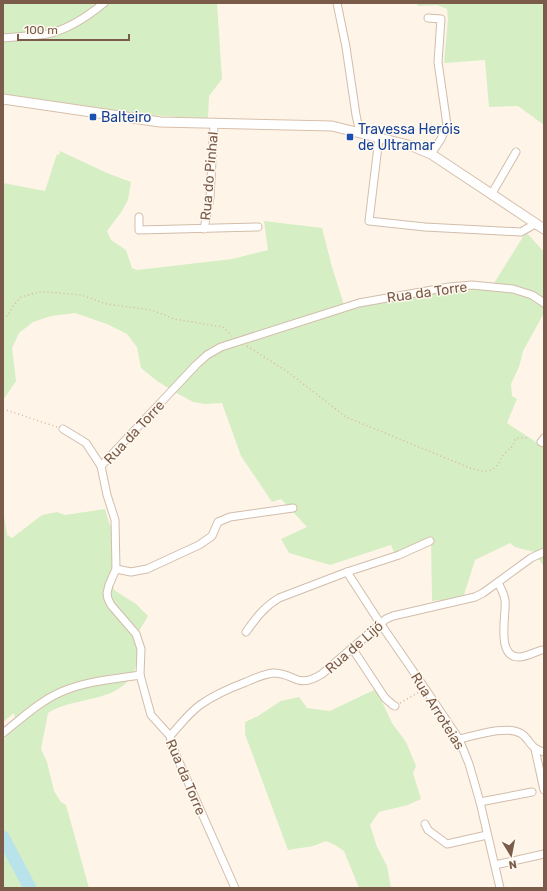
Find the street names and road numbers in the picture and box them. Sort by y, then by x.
street label: Rua do Pinhal [197,131,222,221]
street label: Rua da Torre [386,278,469,307]
street label: Rua da Torre [101,397,168,468]
street label: Rua de Lijó [322,618,387,677]
street label: Rua Arroteias [407,670,468,753]
street label: Rua da Torre [162,737,209,818]

